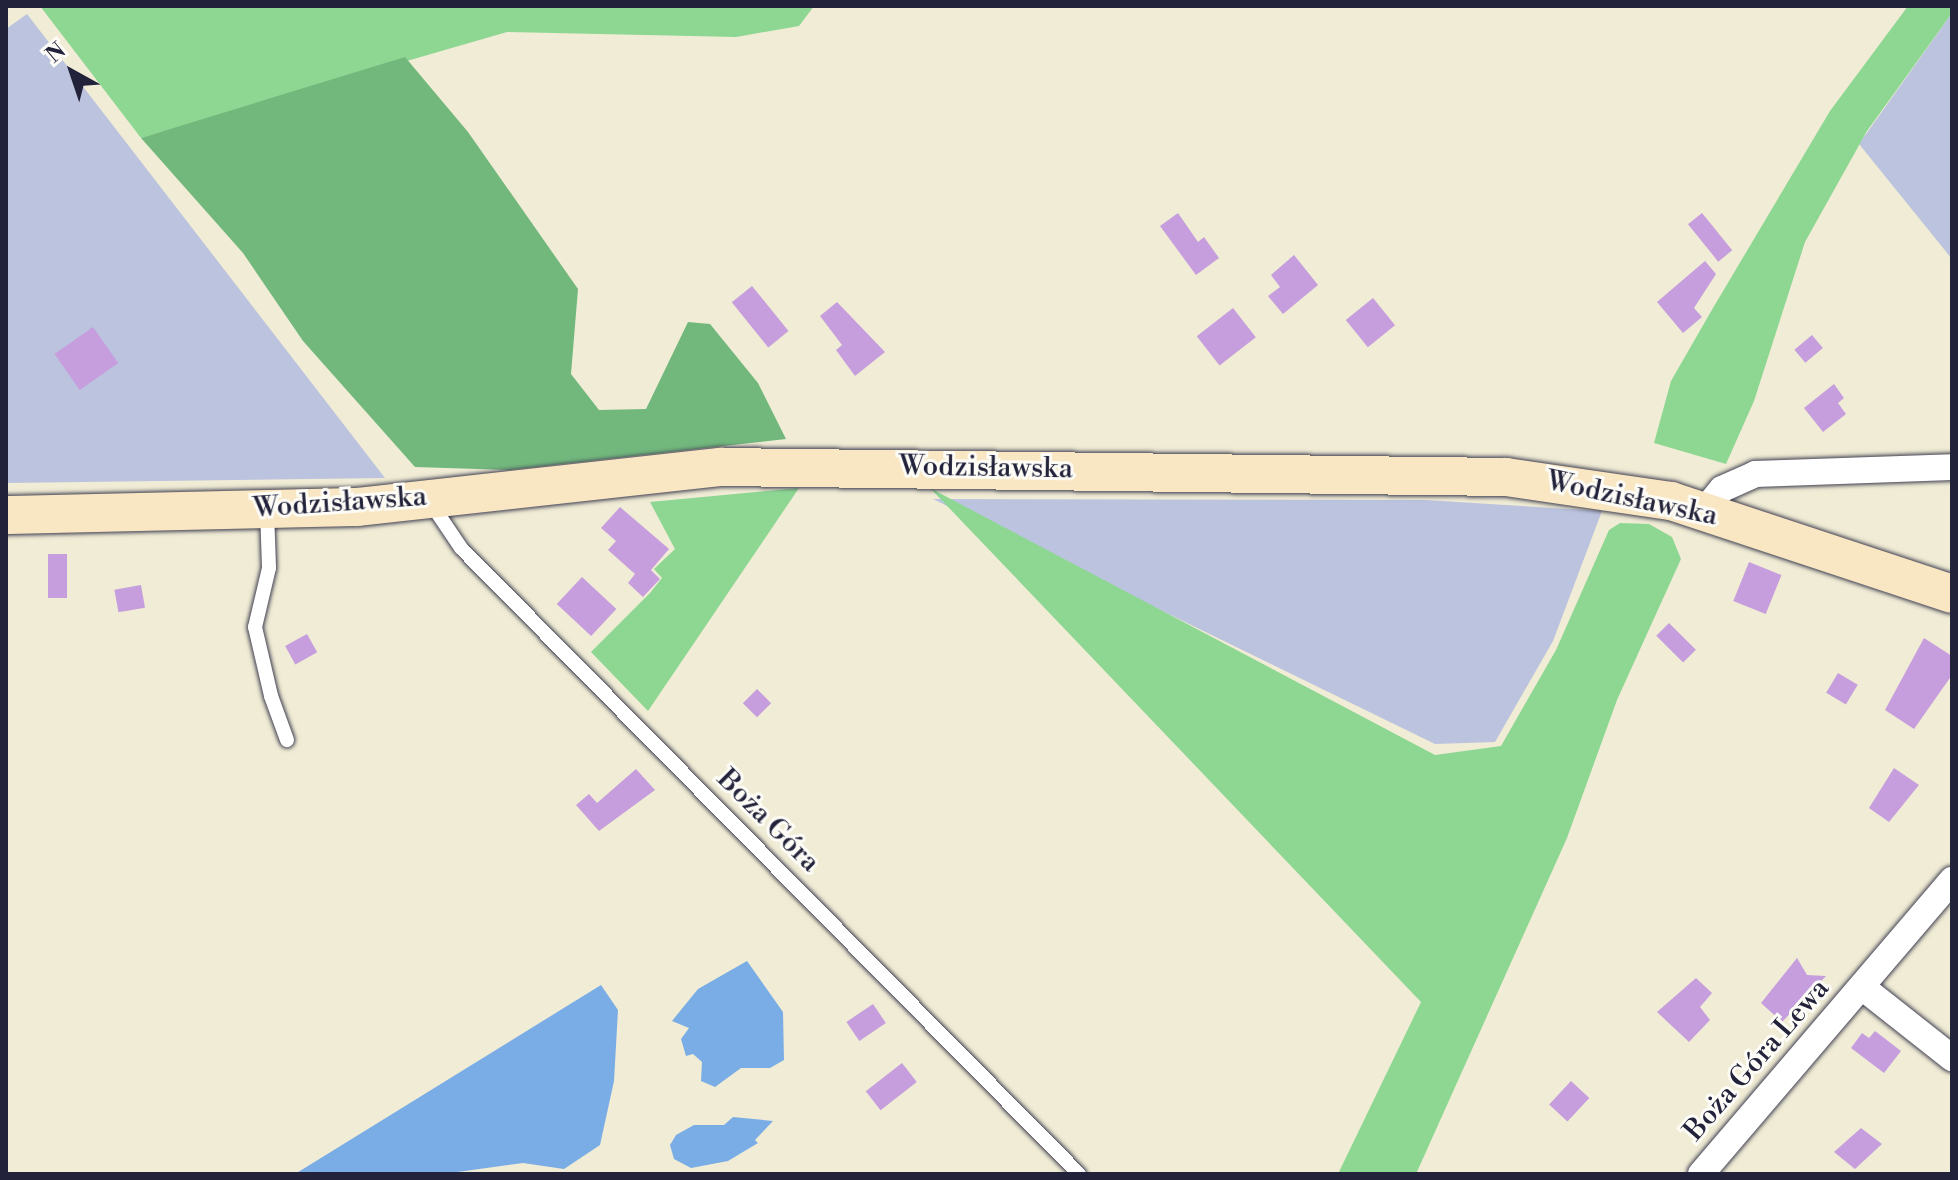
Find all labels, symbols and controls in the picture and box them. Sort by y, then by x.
north arrow [32,32,112,112]
text: N [41,37,72,69]
street label: Wodzisławska [899,450,1073,486]
street label: Wodzisławska [1543,464,1721,534]
street label: Wodzisławska [252,480,428,526]
street label: Boża Góra [710,763,826,879]
street label: Boża Góra Lewa [1678,972,1836,1148]

